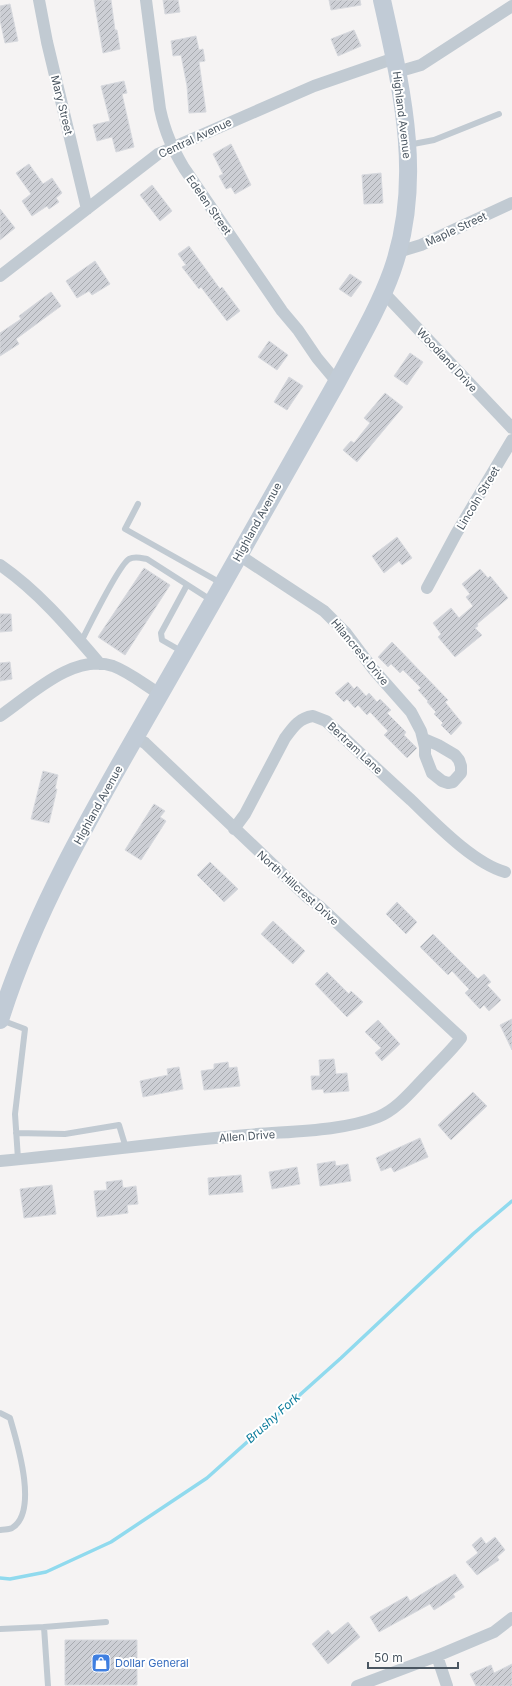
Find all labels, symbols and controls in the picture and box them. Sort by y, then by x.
street label: Highland Avenue [390,71,414,159]
street label: Mary Street [48,74,76,137]
street label: Central Avenue [156,115,234,161]
street label: Edelen Street [183,173,235,238]
street label: Maple Street [423,209,489,249]
street label: Woodland Drive [414,325,480,395]
street label: Lincoln Street [454,463,503,532]
street label: Highland Avenue [230,480,284,564]
street label: Hilancrest Drive [328,616,392,688]
street label: Bertram Lane [325,719,385,777]
street label: Highland Avenue [71,763,125,847]
street label: North Hillcrest Drive [254,848,342,928]
street label: Allen Drive [218,1127,276,1145]
water label: Brushy Fork [242,1389,303,1446]
scale bar [368,1644,458,1670]
text: 50 m [374,1650,403,1665]
shop icon: Dollar General [90,1652,112,1674]
place label: Dollar General [115,1656,189,1670]

